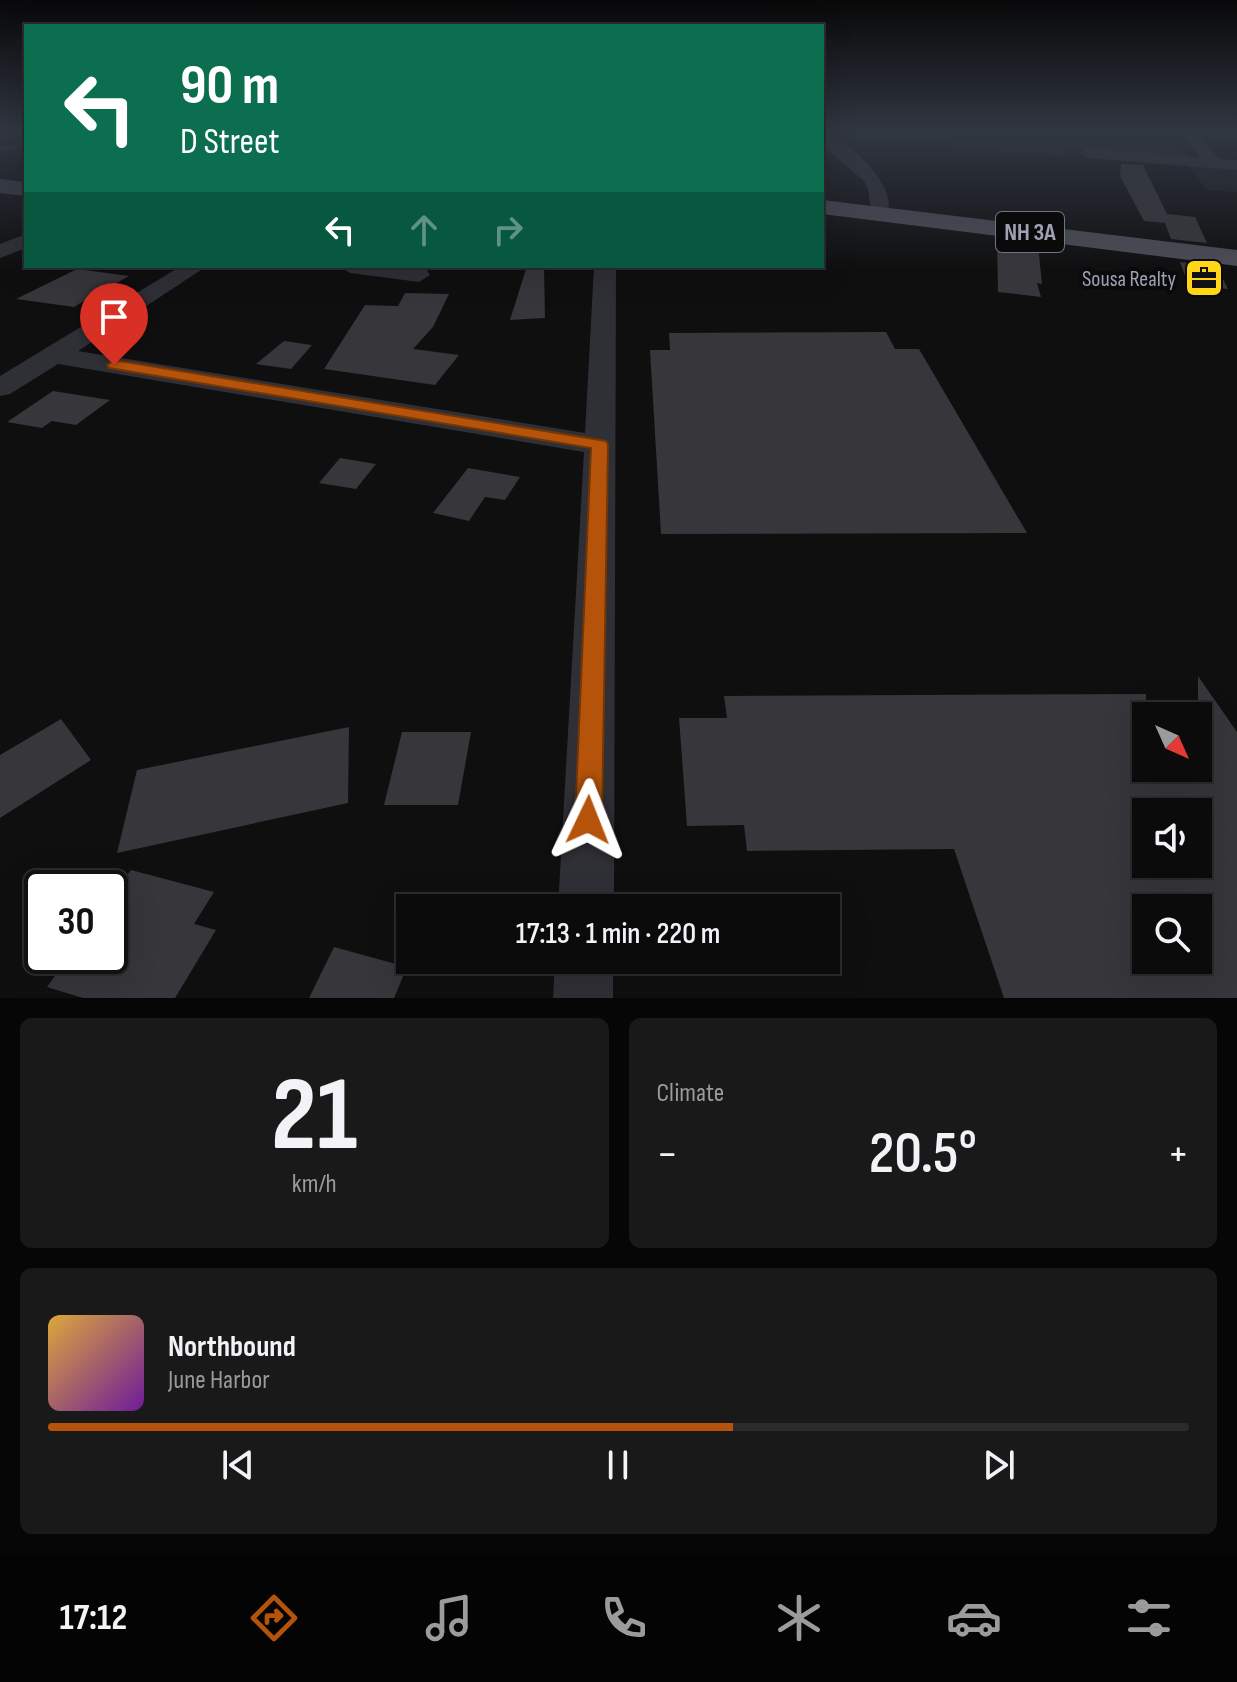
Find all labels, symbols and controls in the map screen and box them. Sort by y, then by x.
text: 90 m [180,53,279,120]
icon: left [48,56,152,160]
text: D Street [180,121,279,164]
icon: left [318,208,362,252]
icon: ahead [402,208,446,252]
icon: right [486,208,530,252]
road number: NH 3A [996,212,1064,252]
office icon: Sousa Realty [1183,257,1225,299]
place label: Sousa Realty [1082,266,1177,293]
pin [80,283,148,365]
icon: arrive [92,295,136,339]
north arrow [1132,702,1212,782]
map controls [1132,702,1212,974]
position arrow [546,778,630,862]
button: sound [1132,798,1212,878]
speed limit sign: 30 [24,870,128,974]
button: search [1132,894,1212,974]
text: 17:13 · 1 min · 220 m [516,916,720,952]
text: 21 [271,1054,357,1179]
text: Climate [657,1078,724,1109]
text: 20.5° [869,1118,977,1190]
text: − [657,1128,678,1181]
text: + [1167,1128,1189,1181]
text: km/h [292,1169,337,1200]
text: Northbound [168,1329,296,1365]
text: June Harbor [168,1365,270,1396]
icon: previous [216,1443,260,1487]
icon: pause [596,1443,640,1487]
icon: next [977,1443,1021,1487]
icon: directions [246,1590,302,1646]
icon: music [421,1590,477,1646]
icon: phone [596,1590,652,1646]
icon: climate [771,1590,827,1646]
icon: car [946,1590,1002,1646]
icon: filters [1121,1590,1177,1646]
text: 17:12 [60,1597,127,1640]

